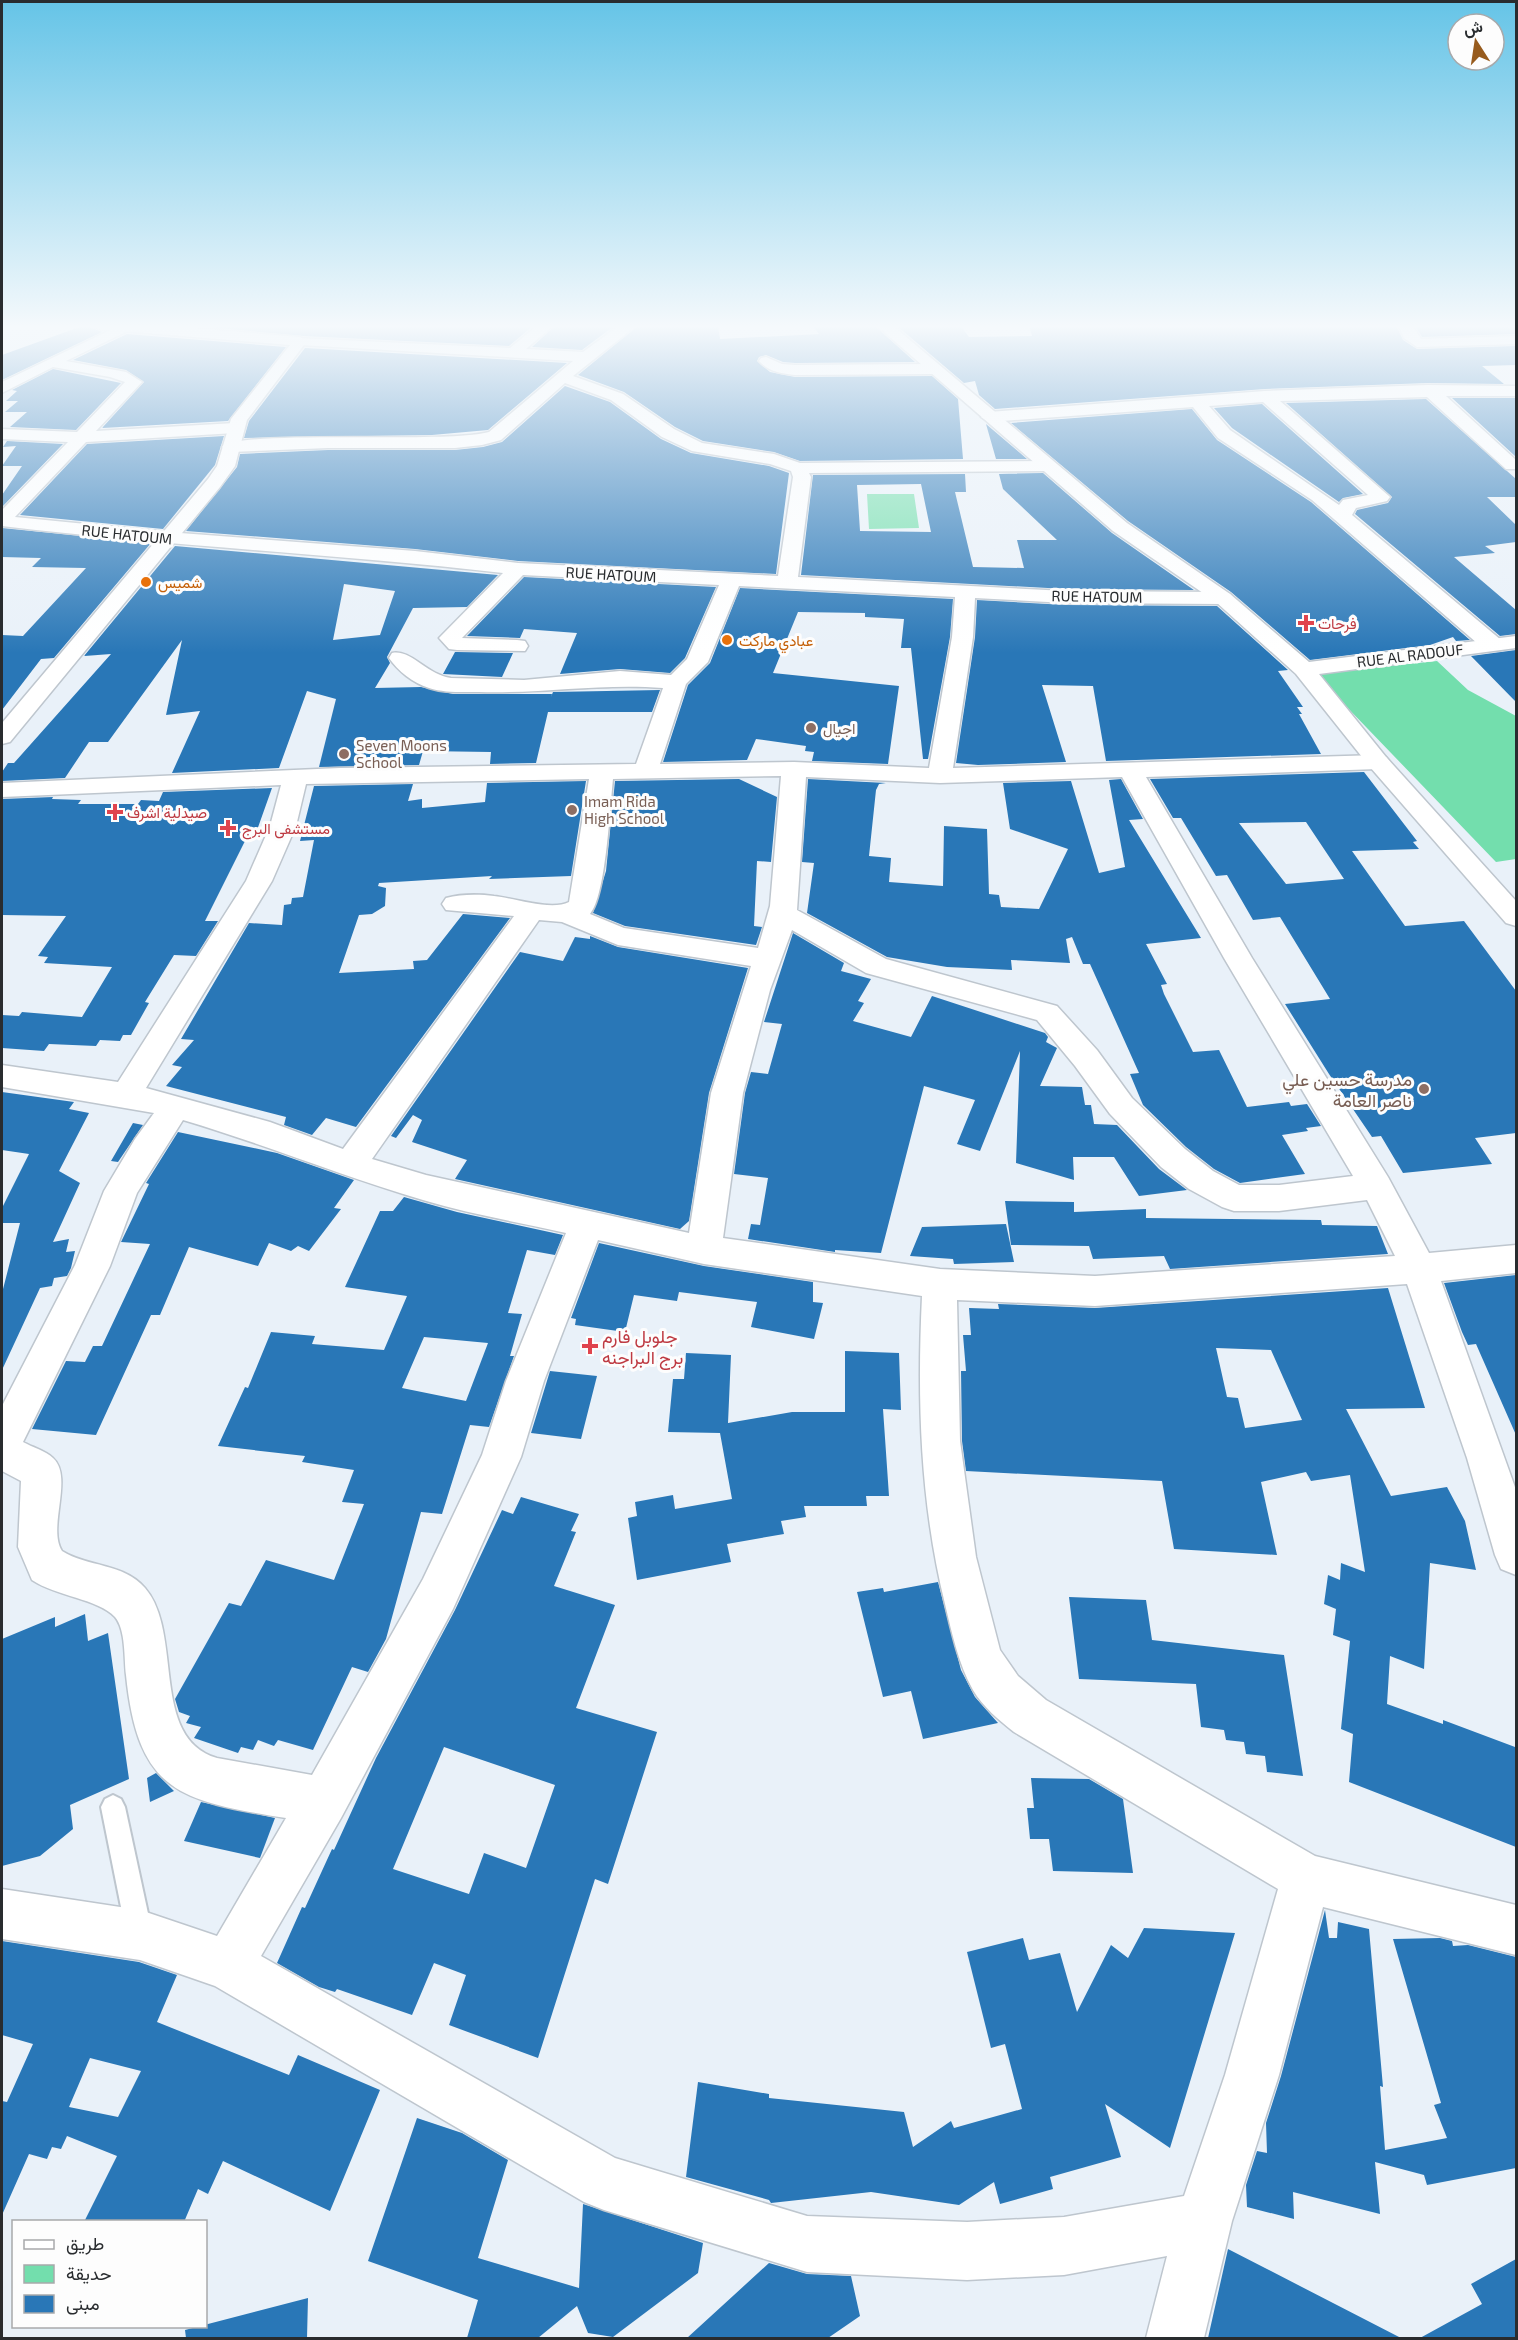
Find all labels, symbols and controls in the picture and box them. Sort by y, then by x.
north arrow [1446,12,1506,72]
text: ش [1461,16,1484,39]
street label: RUE HATOUM [81,520,173,548]
street label: RUE HATOUM [565,563,657,585]
place label: شميس [158,573,203,593]
marker: شميس [139,575,153,589]
street label: RUE HATOUM [1051,586,1143,606]
place label: فرحات [1318,614,1357,633]
marker: فرحات [1299,616,1313,630]
place label: عبادي ماركت [739,631,813,654]
marker: عبادي ماركت [720,633,734,647]
street label: RUE AL RADOUF [1356,640,1464,670]
place label: اجيال [823,719,856,738]
marker: اجيال [804,721,818,735]
place label: Seven Moons School [356,736,447,771]
marker: Seven Moons School [337,747,351,761]
place label: Imam Rida High School [584,792,665,827]
place label: صيدلية اشرف [127,803,207,822]
marker: Imam Rida High School [565,803,579,817]
marker: صيدلية اشرف [108,805,122,819]
marker: مستشفى البرج [219,819,237,837]
place label: مستشفى البرج [242,819,330,840]
place label: مدرسة حسين علي ناصر العامة [1282,1068,1412,1112]
marker: مدرسة حسين علي ناصر العامة [1417,1082,1431,1096]
place label: جلوبل فارم برج البراجنه [602,1325,683,1370]
marker: جلوبل فارم برج البراجنه [583,1339,597,1353]
legend [12,2220,207,2328]
text: طريق [66,2232,104,2255]
text: حديقة [66,2262,112,2284]
text: مبنى [66,2292,100,2315]

